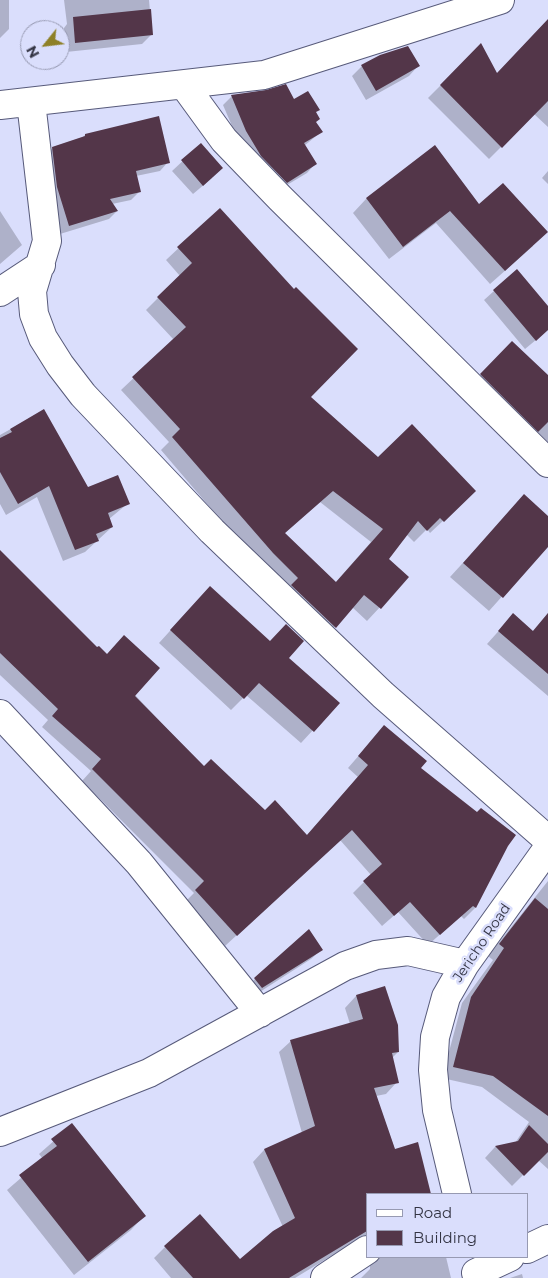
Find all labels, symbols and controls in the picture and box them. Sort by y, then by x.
north arrow [20,20,70,70]
text: N [22,42,43,61]
street label: Jericho Road [450,901,514,985]
legend [366,1193,528,1258]
text: Road [413,1203,452,1222]
text: Building [413,1228,477,1247]

